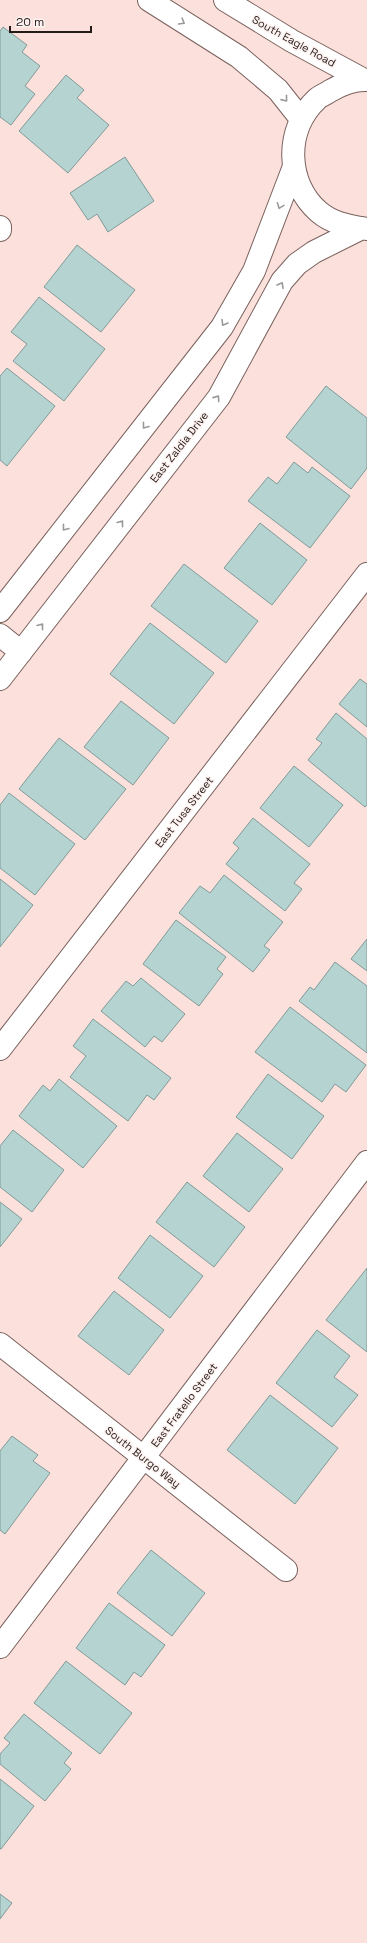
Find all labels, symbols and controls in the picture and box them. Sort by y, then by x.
scale bar [10,8,91,34]
street label: South Eagle Road [250,12,338,70]
text: 20 m [16,14,44,30]
one-way arrow [178,17,185,24]
one-way arrow [280,94,287,101]
one-way arrow [276,202,284,209]
one-way arrow [276,282,283,289]
one-way arrow [221,319,229,326]
one-way arrow [212,395,220,402]
street label: East Zaldia Drive [147,409,211,485]
one-way arrow [142,421,149,428]
one-way arrow [116,521,123,528]
one-way arrow [62,524,69,531]
one-way arrow [36,623,43,630]
street label: East Tusa Street [152,774,216,850]
street label: East Fratello Street [148,1360,220,1450]
street label: South Burgo Way [102,1423,184,1491]

